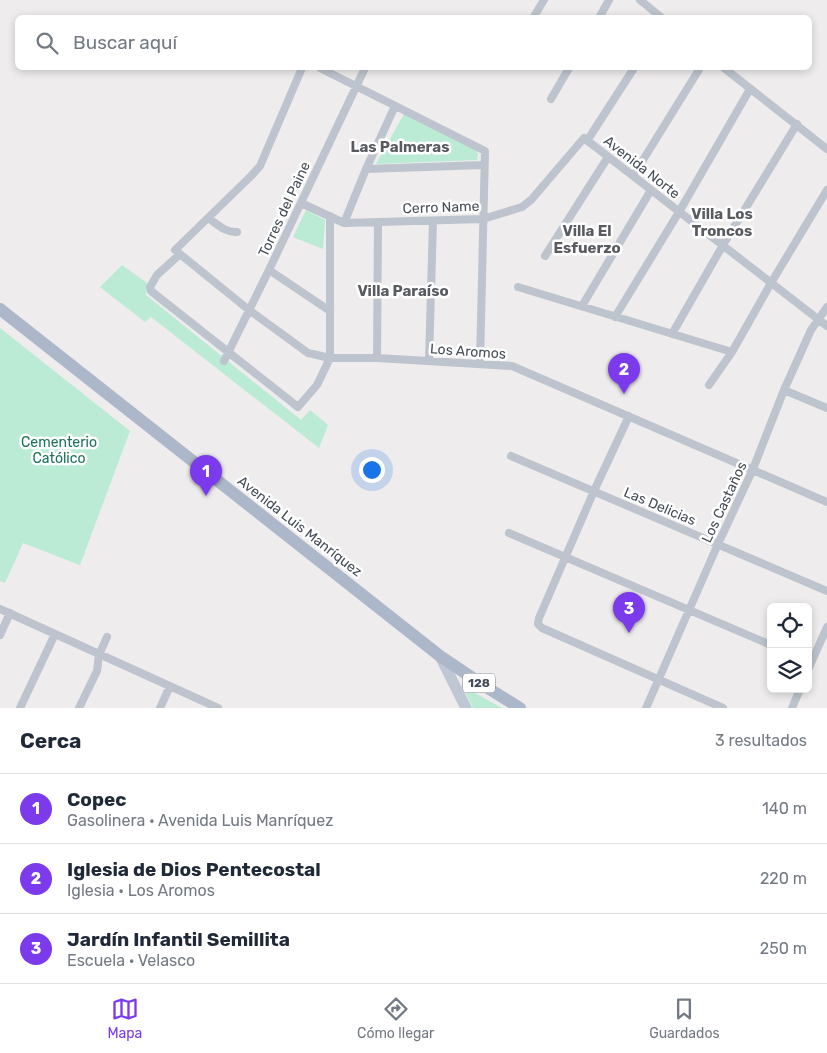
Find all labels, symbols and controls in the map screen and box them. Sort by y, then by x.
search box [15,15,812,70]
icon: search [33,29,61,57]
text: Buscar aquí [73,31,177,54]
street label: Avenida Norte [600,132,683,203]
district label: Las Palmeras [351,138,449,156]
street label: Torres del Paine [255,159,314,259]
street label: Cerro Name [402,198,480,217]
district label: Villa Los Troncos [691,205,753,240]
district label: Villa El Esfuerzo [553,222,621,257]
district label: Villa Paraíso [357,282,449,300]
street label: Los Aromos [429,340,507,363]
pin: 2 [608,353,640,394]
park label: Cementerio Católico [21,434,97,467]
pin: 1 [190,455,222,496]
your location [359,457,385,483]
street label: Los Castaños [698,459,751,545]
street label: Avenida Luis Manríquez [234,472,365,580]
street label: Las Delicias [621,484,698,529]
pin: 3 [613,592,645,633]
map controls [767,603,812,693]
button: locate [767,603,812,648]
button: layers [767,648,812,693]
road number: 128 [463,674,495,692]
text: Cerca [20,728,81,753]
text: 3 resultados [715,731,807,750]
text: Copec [67,788,126,811]
text: 1 [32,799,40,818]
text: 140 m [762,799,807,818]
text: Gasolinera · Avenida Luis Manríquez [67,811,333,830]
text: Iglesia de Dios Pentecostal [67,858,321,881]
text: 2 [31,869,41,888]
text: 220 m [760,869,807,888]
text: Iglesia · Los Aromos [67,881,215,900]
text: Jardín Infantil Semillita [67,928,290,951]
text: 3 [31,939,41,958]
text: 250 m [760,939,807,958]
text: Escuela · Velasco [67,951,195,970]
tab: Mapa [107,995,142,1042]
tab: Cómo llegar [357,995,434,1042]
tab: Guardados [649,995,720,1042]

